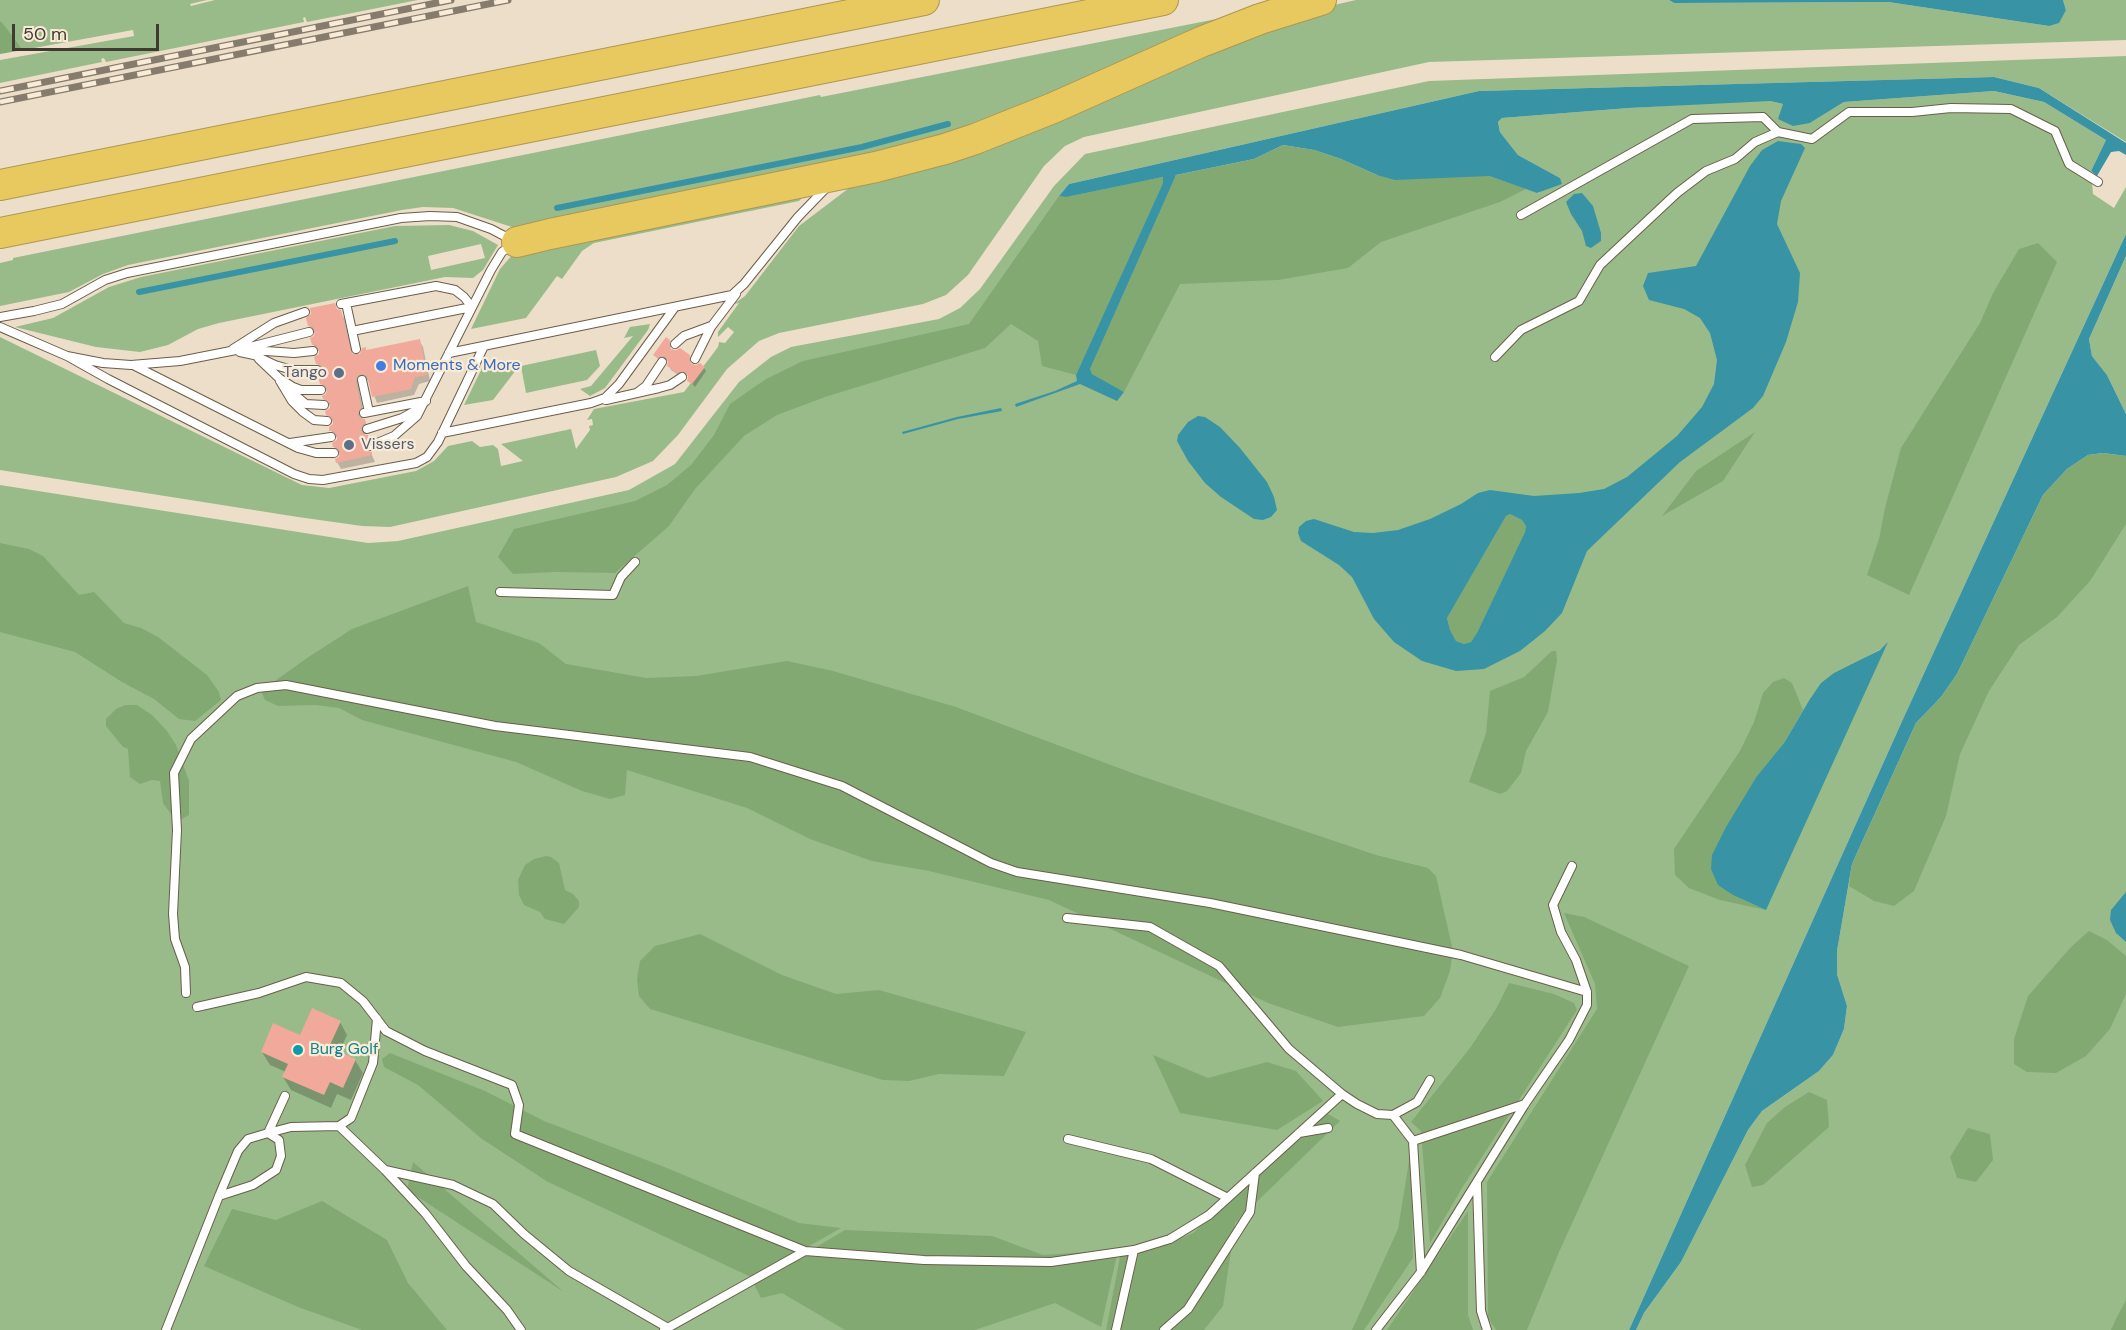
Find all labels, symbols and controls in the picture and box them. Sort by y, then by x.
scale bar [15,12,162,50]
text: 50 m [23,22,67,46]
place label: Moments & More [393,356,521,376]
marker: Moments & More [374,359,388,373]
place label: Tango [283,363,327,383]
marker: Tango [332,366,346,380]
place label: Vissers [361,435,415,455]
marker: Vissers [342,438,356,452]
place label: Burg Golf [310,1040,378,1060]
marker: Burg Golf [291,1043,305,1057]

